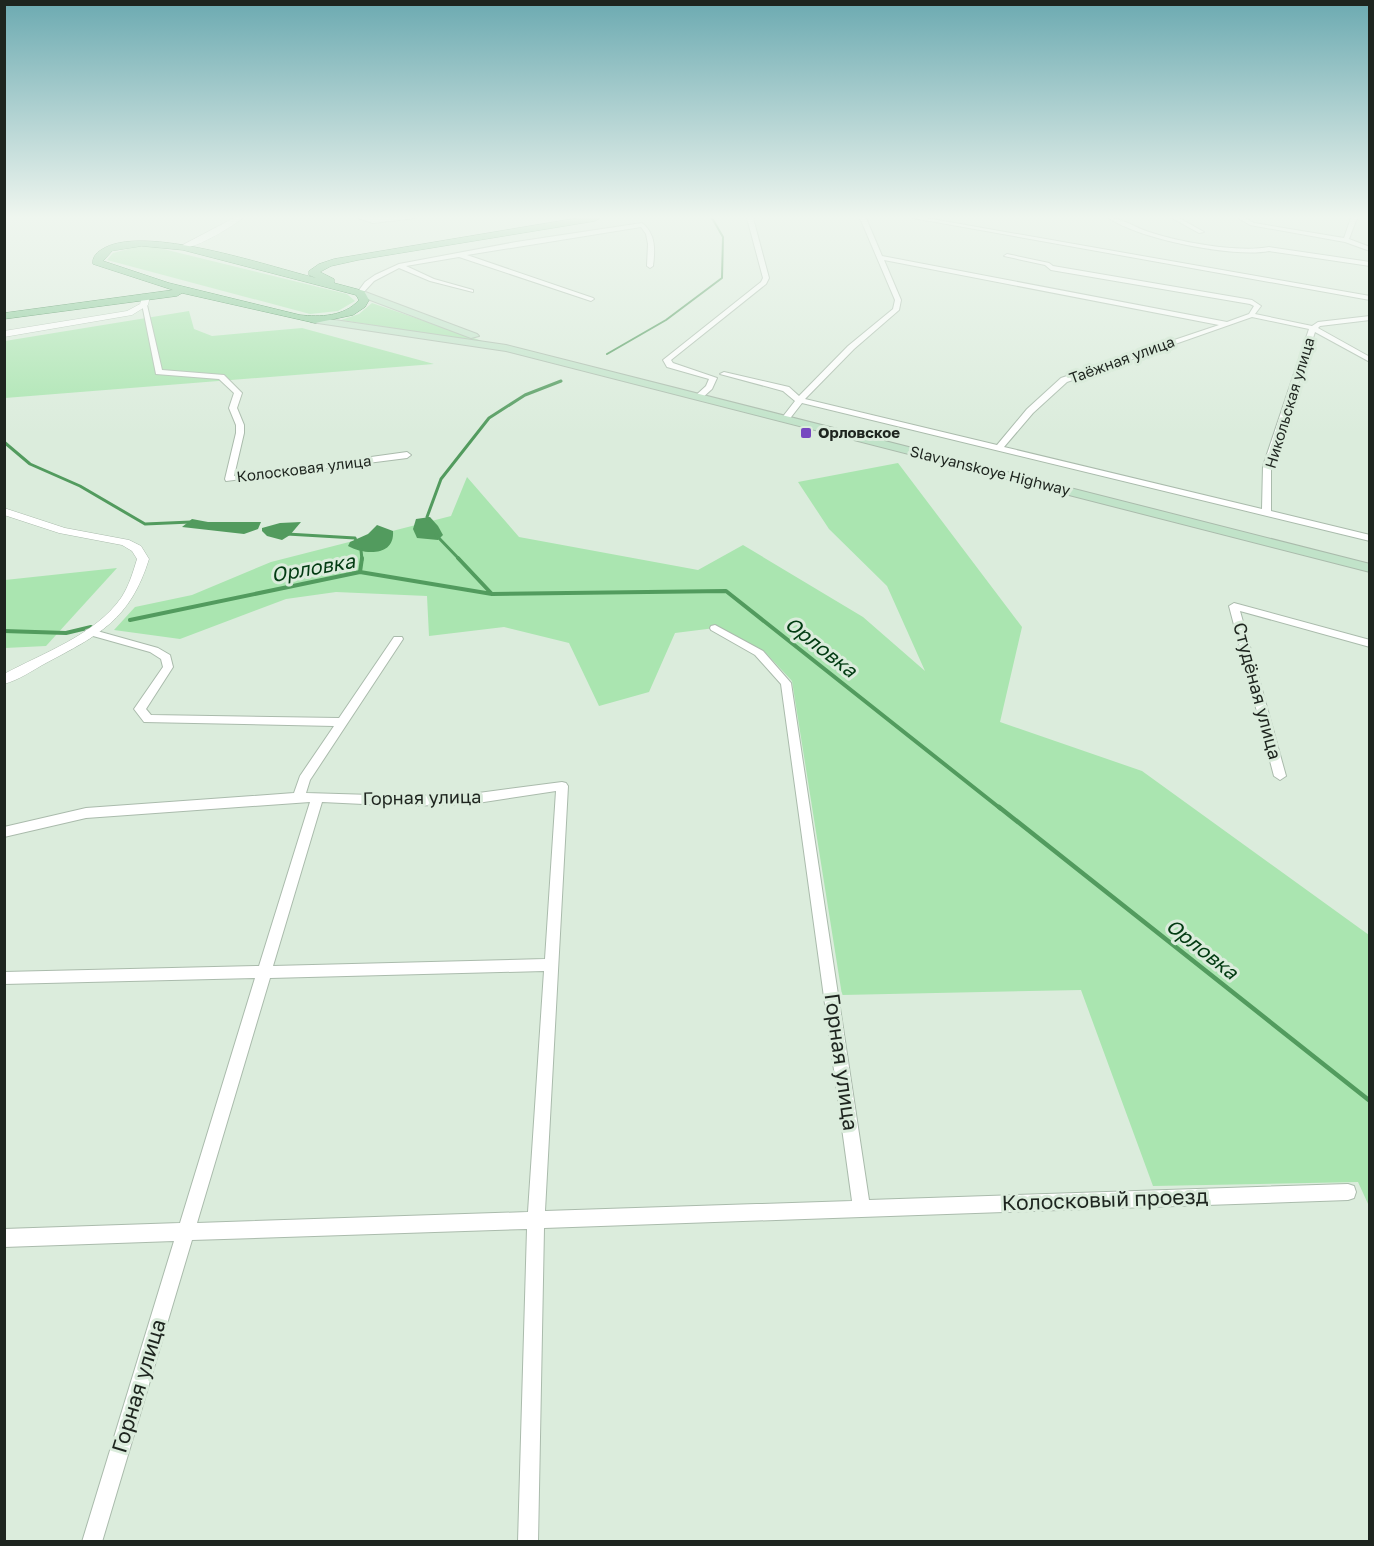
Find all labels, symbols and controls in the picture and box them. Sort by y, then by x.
street label: Таёжная улица [1067,332,1177,386]
street label: Никольская улица [1261,335,1318,470]
place label: Орловское [818,423,900,441]
marker: Орловское [799,426,813,440]
street label: Slavyanskoye Highway [908,441,1073,499]
street label: Колосковая улица [236,451,372,485]
water label: Орловка [269,548,357,586]
water label: Орловка [781,611,863,682]
street label: Студёная улица [1229,620,1287,762]
street label: Горная улица [362,785,481,809]
water label: Орловка [1162,913,1244,984]
street label: Горная улица [819,992,864,1132]
street label: Колосковый проезд [1001,1182,1209,1216]
street label: Горная улица [105,1316,171,1456]

